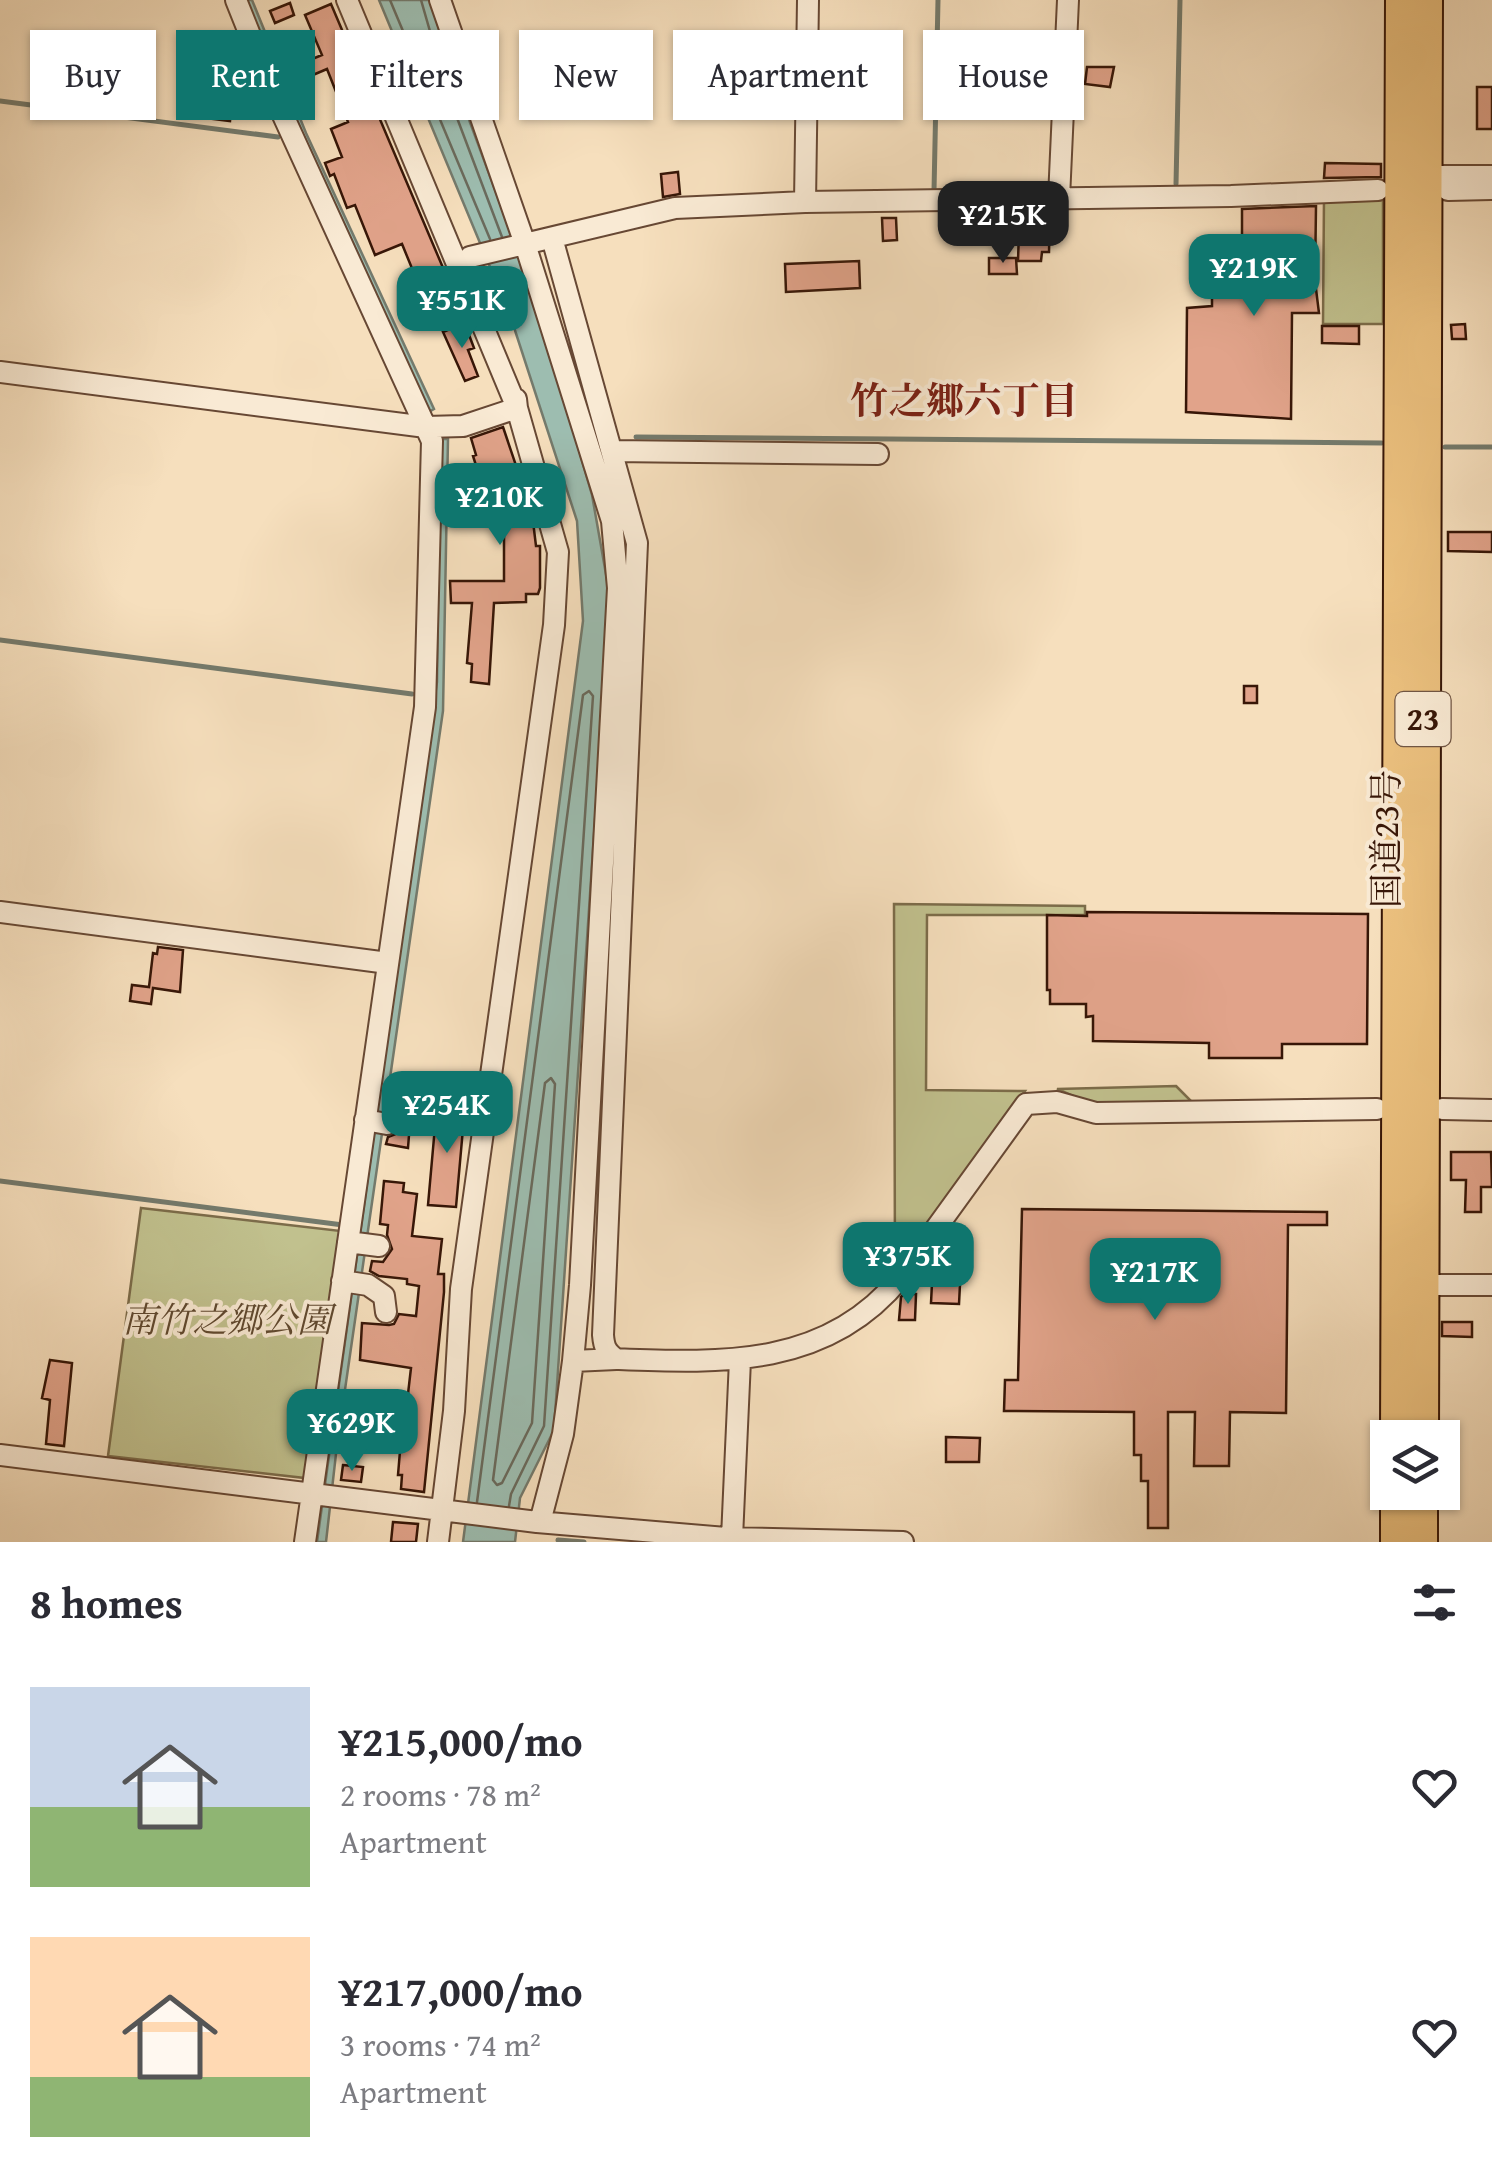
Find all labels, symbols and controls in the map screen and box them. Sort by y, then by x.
chip: Buy [30,30,156,120]
chip: Rent [176,30,315,120]
chip: Filters [335,30,499,120]
chip: New [519,30,653,120]
chip: Apartment [673,30,903,120]
chip: House [923,30,1084,120]
pin: ¥215K [933,181,1073,266]
text: ¥215K [960,190,1046,237]
pin: ¥219K [1184,234,1324,319]
text: ¥219K [1211,243,1297,290]
pin: ¥551K [392,266,532,351]
text: ¥551K [419,275,505,322]
district label: 竹之郷六丁目 [850,372,1078,428]
pin: ¥210K [430,463,570,548]
text: ¥210K [457,472,543,519]
road number: 23 [1396,692,1450,746]
street label: 国道23号 [1360,770,1411,908]
pin: ¥254K [377,1071,517,1156]
text: ¥254K [404,1080,490,1127]
pin: ¥375K [838,1222,978,1307]
text: ¥375K [865,1231,951,1278]
pin: ¥217K [1085,1238,1225,1323]
text: ¥217K [1112,1247,1198,1294]
park label: 南竹之郷公園 [122,1294,337,1345]
pin: ¥629K [282,1389,422,1474]
text: ¥629K [309,1398,395,1445]
map controls [1370,1420,1460,1510]
button: layers [1370,1420,1460,1510]
text: 8 homes [30,1572,183,1633]
icon: filters [1407,1575,1462,1630]
text: ¥215,000/mo [340,1710,583,1771]
icon: home [110,1727,230,1847]
icon: heart [1407,1760,1462,1815]
text: 2 rooms · 78 m² [340,1771,541,1818]
text: Apartment [340,1818,487,1865]
text: ¥217,000/mo [340,1960,583,2021]
icon: home [110,1977,230,2097]
icon: heart [1407,2010,1462,2065]
text: 3 rooms · 74 m² [340,2021,541,2068]
text: Apartment [340,2068,487,2115]

